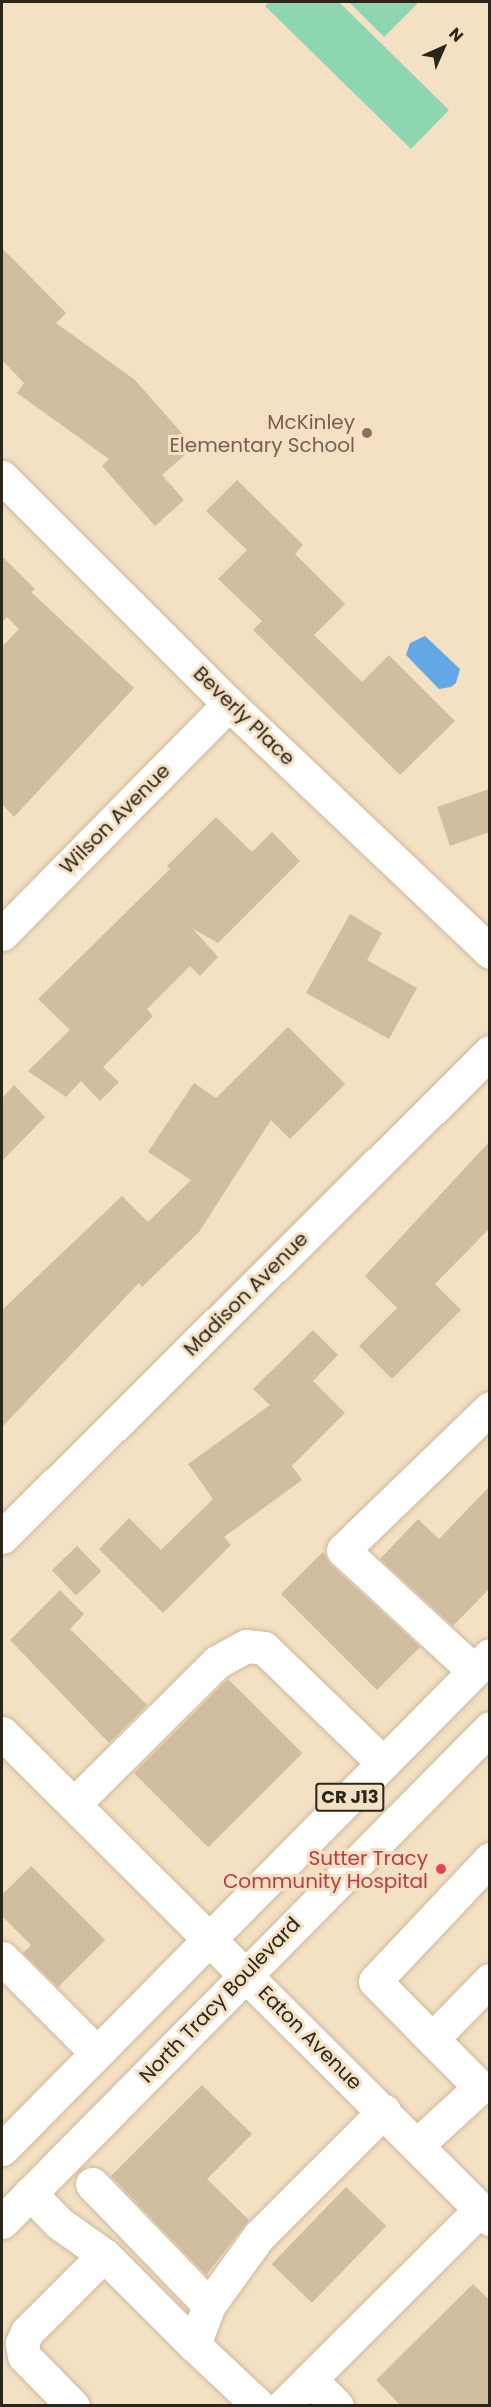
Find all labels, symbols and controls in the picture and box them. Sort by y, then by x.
north arrow [413,18,473,78]
text: N [444,23,468,47]
place label: McKinley Elementary School [170,410,355,457]
marker: McKinley Elementary School [360,426,374,440]
street label: Beverly Place [188,662,300,770]
street label: Wilson Avenue [55,759,175,879]
street label: Madison Avenue [179,1227,313,1361]
road number: CR J13 [314,1782,386,1812]
place label: Sutter Tracy Community Hospital [223,1846,428,1893]
marker: Sutter Tracy Community Hospital [432,1860,450,1878]
street label: North Tracy Boulevard [135,1912,305,2088]
street label: Eaton Avenue [253,1981,367,2095]

